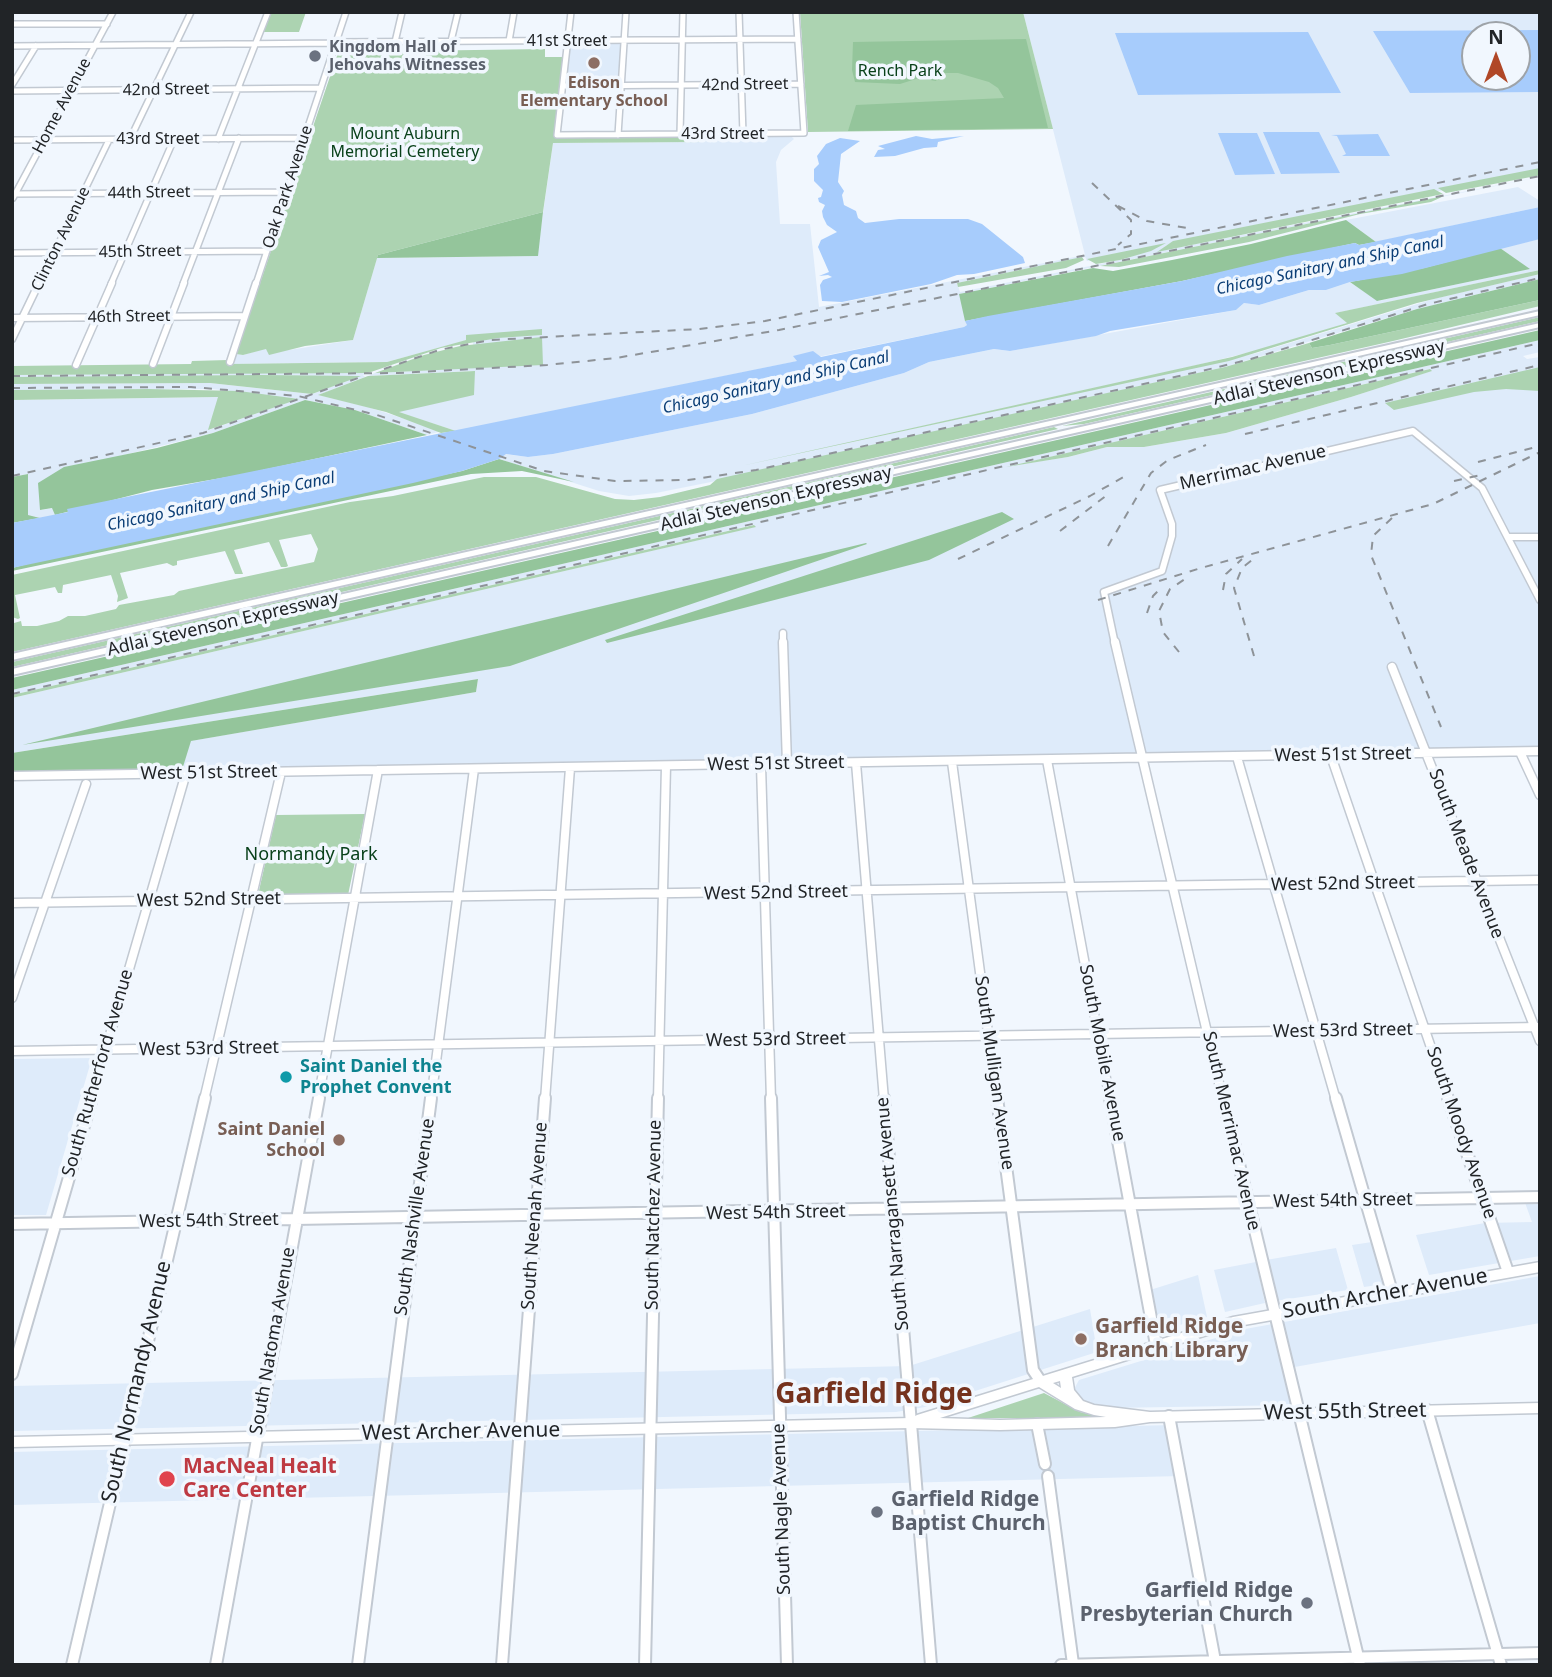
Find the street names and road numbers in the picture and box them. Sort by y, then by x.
street label: 41st Street [527,31,607,51]
street label: Home Avenue [29,55,95,157]
street label: 42nd Street [701,75,789,95]
street label: 42nd Street [122,80,210,100]
street label: Oak Park Avenue [259,123,317,251]
street label: 43rd Street [681,124,765,144]
street label: 43rd Street [116,129,200,149]
street label: 44th Street [107,183,191,203]
street label: Clinton Avenue [27,184,95,294]
street label: 45th Street [98,242,182,262]
street label: 46th Street [87,307,171,327]
street label: Adlai Stevenson Expressway [1211,336,1447,410]
street label: Merrimac Avenue [1178,441,1328,495]
street label: Adlai Stevenson Expressway [658,462,894,536]
street label: Adlai Stevenson Expressway [105,587,341,661]
street label: West 51st Street [1274,743,1412,767]
street label: West 51st Street [707,752,845,776]
street label: West 51st Street [140,761,278,785]
street label: South Meade Avenue [1424,766,1508,942]
street label: West 52nd Street [1271,872,1415,896]
street label: West 52nd Street [704,881,848,905]
street label: West 52nd Street [137,888,281,912]
street label: South Mobile Avenue [1074,963,1130,1143]
street label: South Rutherford Avenue [58,967,138,1179]
street label: South Mulligan Avenue [970,975,1018,1171]
street label: West 53rd Street [1273,1019,1413,1043]
street label: West 53rd Street [706,1028,846,1052]
street label: South Merrimac Avenue [1198,1029,1264,1233]
street label: West 53rd Street [139,1037,279,1061]
street label: South Moody Avenue [1421,1044,1501,1222]
street label: South Narragansett Avenue [872,1096,914,1332]
street label: South Nashville Avenue [390,1117,440,1317]
street label: South Natchez Avenue [642,1120,666,1310]
street label: South Neenah Avenue [518,1121,552,1311]
street label: West 54th Street [1273,1189,1413,1213]
street label: West 54th Street [706,1201,846,1225]
street label: West 54th Street [139,1209,279,1233]
street label: South Natoma Avenue [246,1245,300,1437]
street label: South Normandy Avenue [97,1258,177,1506]
street label: South Archer Avenue [1281,1264,1489,1324]
street label: West 55th Street [1263,1398,1427,1426]
street label: West Archer Avenue [362,1418,560,1446]
street label: South Nagle Avenue [768,1423,796,1595]

